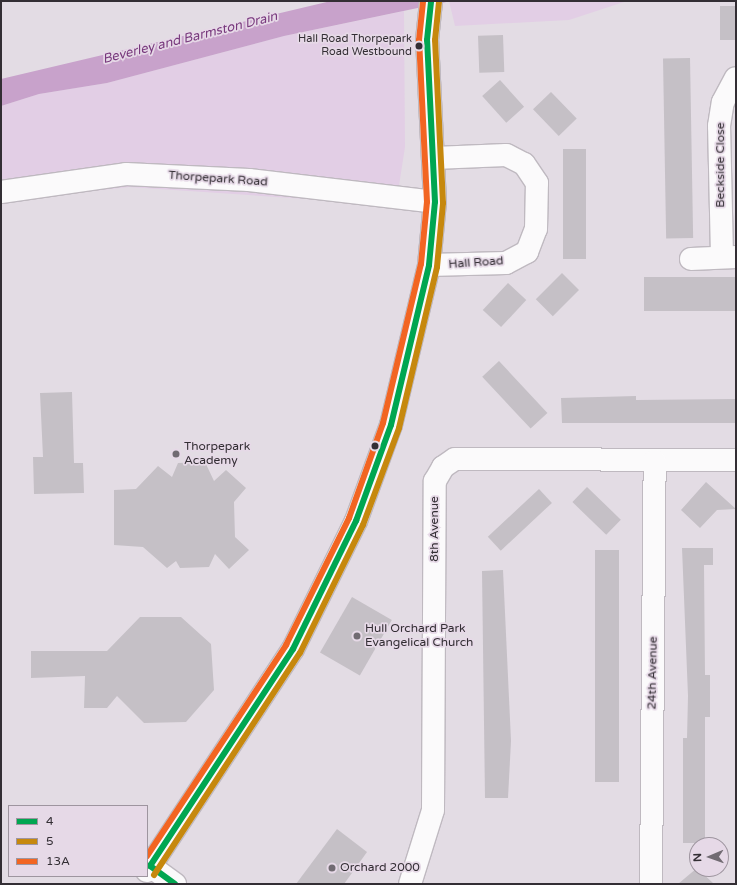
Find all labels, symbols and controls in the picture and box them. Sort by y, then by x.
water label: Beverley and Barmston Drain [101,9,279,67]
place label: Hall Road Thorpepark Road Westbound [298,33,412,59]
marker: Hall Road Thorpepark Road Westbound [414,41,424,51]
street label: Beckside Close [714,122,728,208]
street label: Thorpepark Road [168,168,268,190]
street label: Hall Road [448,254,504,272]
place label: Thorpepark Academy [184,440,250,468]
unlabelled marker [370,441,380,451]
marker: Thorpepark Academy [171,449,181,459]
street label: 8th Avenue [428,496,442,562]
place label: Hull Orchard Park Evangelical Church [365,622,473,650]
marker: Hull Orchard Park Evangelical Church [352,631,362,641]
street label: 24th Avenue [645,636,661,710]
legend [8,805,148,877]
text: 4 [46,814,54,828]
text: 5 [46,834,54,848]
north arrow [689,837,729,877]
text: N [691,853,704,862]
text: 13A [46,854,70,868]
place label: Orchard 2000 [340,861,420,875]
marker: Orchard 2000 [327,863,337,873]

